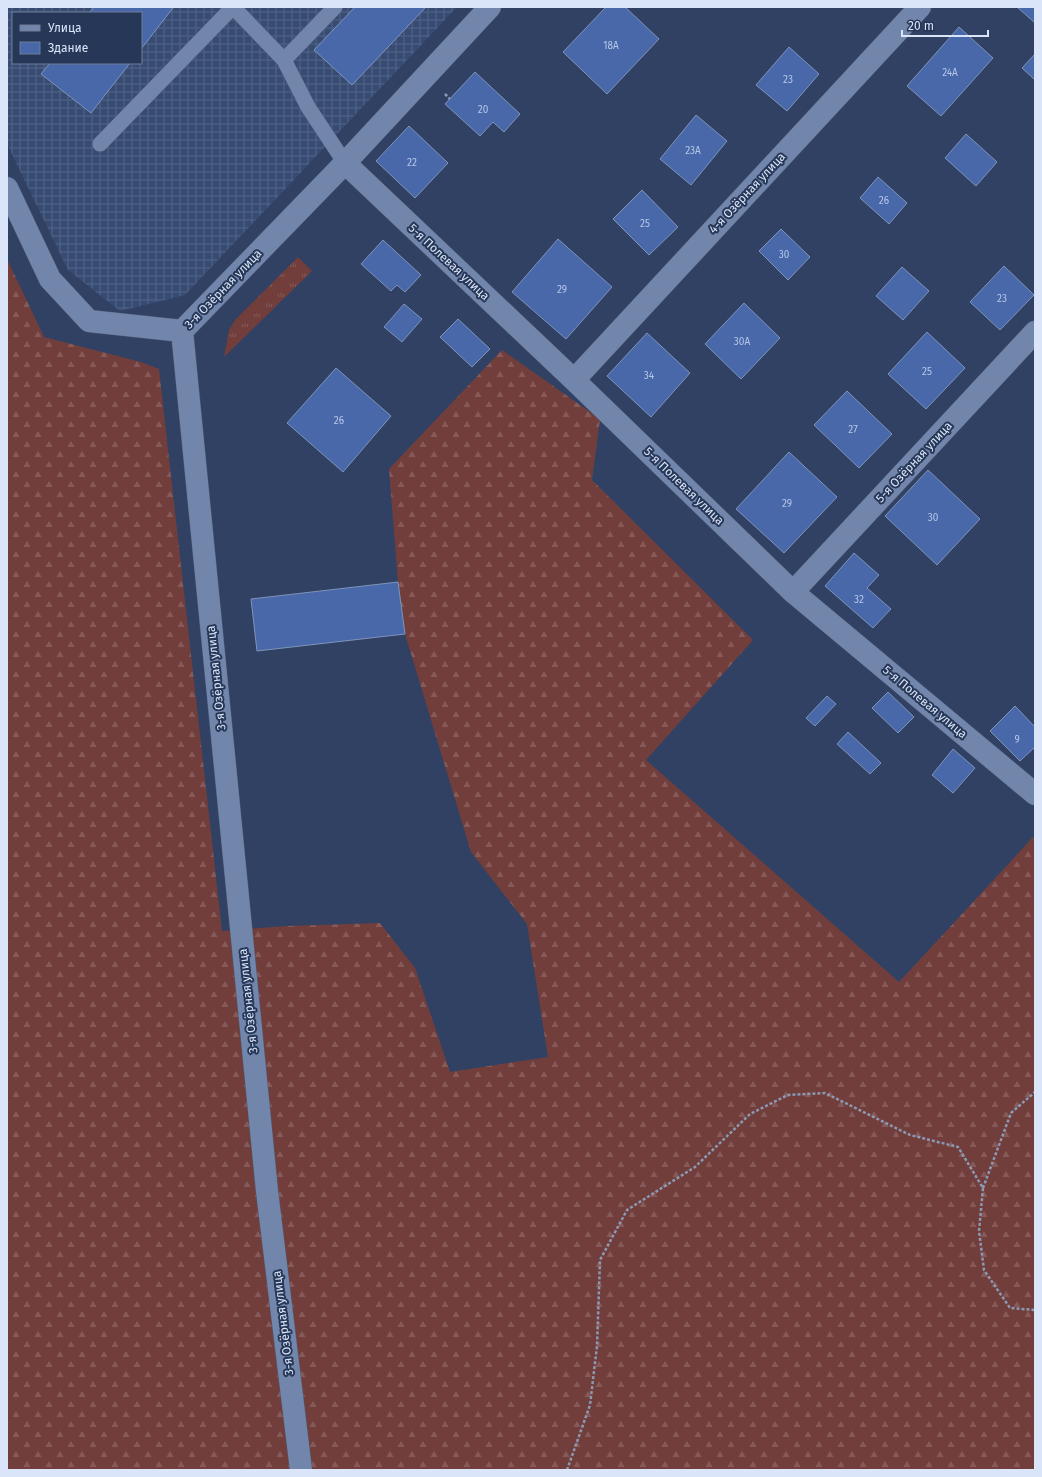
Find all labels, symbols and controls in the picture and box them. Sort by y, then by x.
legend [12,12,142,64]
scale bar [902,12,988,38]
text: 20 m [908,19,934,33]
text: Улица [48,21,82,35]
house number: 18А [603,40,619,52]
text: Здание [48,41,88,55]
house number: 24А [942,67,958,79]
house number: 23 [783,74,793,86]
house number: 20 [478,104,489,116]
house number: 23А [685,145,701,157]
street label: 4-я Озёрная улица [706,150,788,236]
house number: 22 [407,157,417,169]
house number: 26 [879,195,889,207]
house number: 25 [640,218,650,230]
street label: 5-я Полевая улица [406,221,492,303]
street label: 3-я Озёрная улица [181,246,265,332]
house number: 30 [779,249,790,261]
house number: 29 [557,284,567,296]
house number: 23 [997,293,1007,305]
house number: 30А [734,336,750,348]
house number: 25 [922,366,932,378]
house number: 34 [644,370,655,382]
house number: 26 [334,415,344,427]
street label: 5-я Озёрная улица [873,419,955,505]
house number: 27 [848,424,858,436]
street label: 5-я Полевая улица [641,444,727,528]
house number: 29 [782,498,792,510]
house number: 30 [928,512,939,524]
house number: 32 [854,594,864,606]
street label: 3-я Озёрная улица [204,625,228,731]
street label: 5-я Полевая улица [880,663,970,741]
house number: 9 [1014,734,1020,746]
street label: 3-я Озёрная улица [236,948,260,1054]
street label: 3-я Озёрная улица [270,1270,296,1376]

